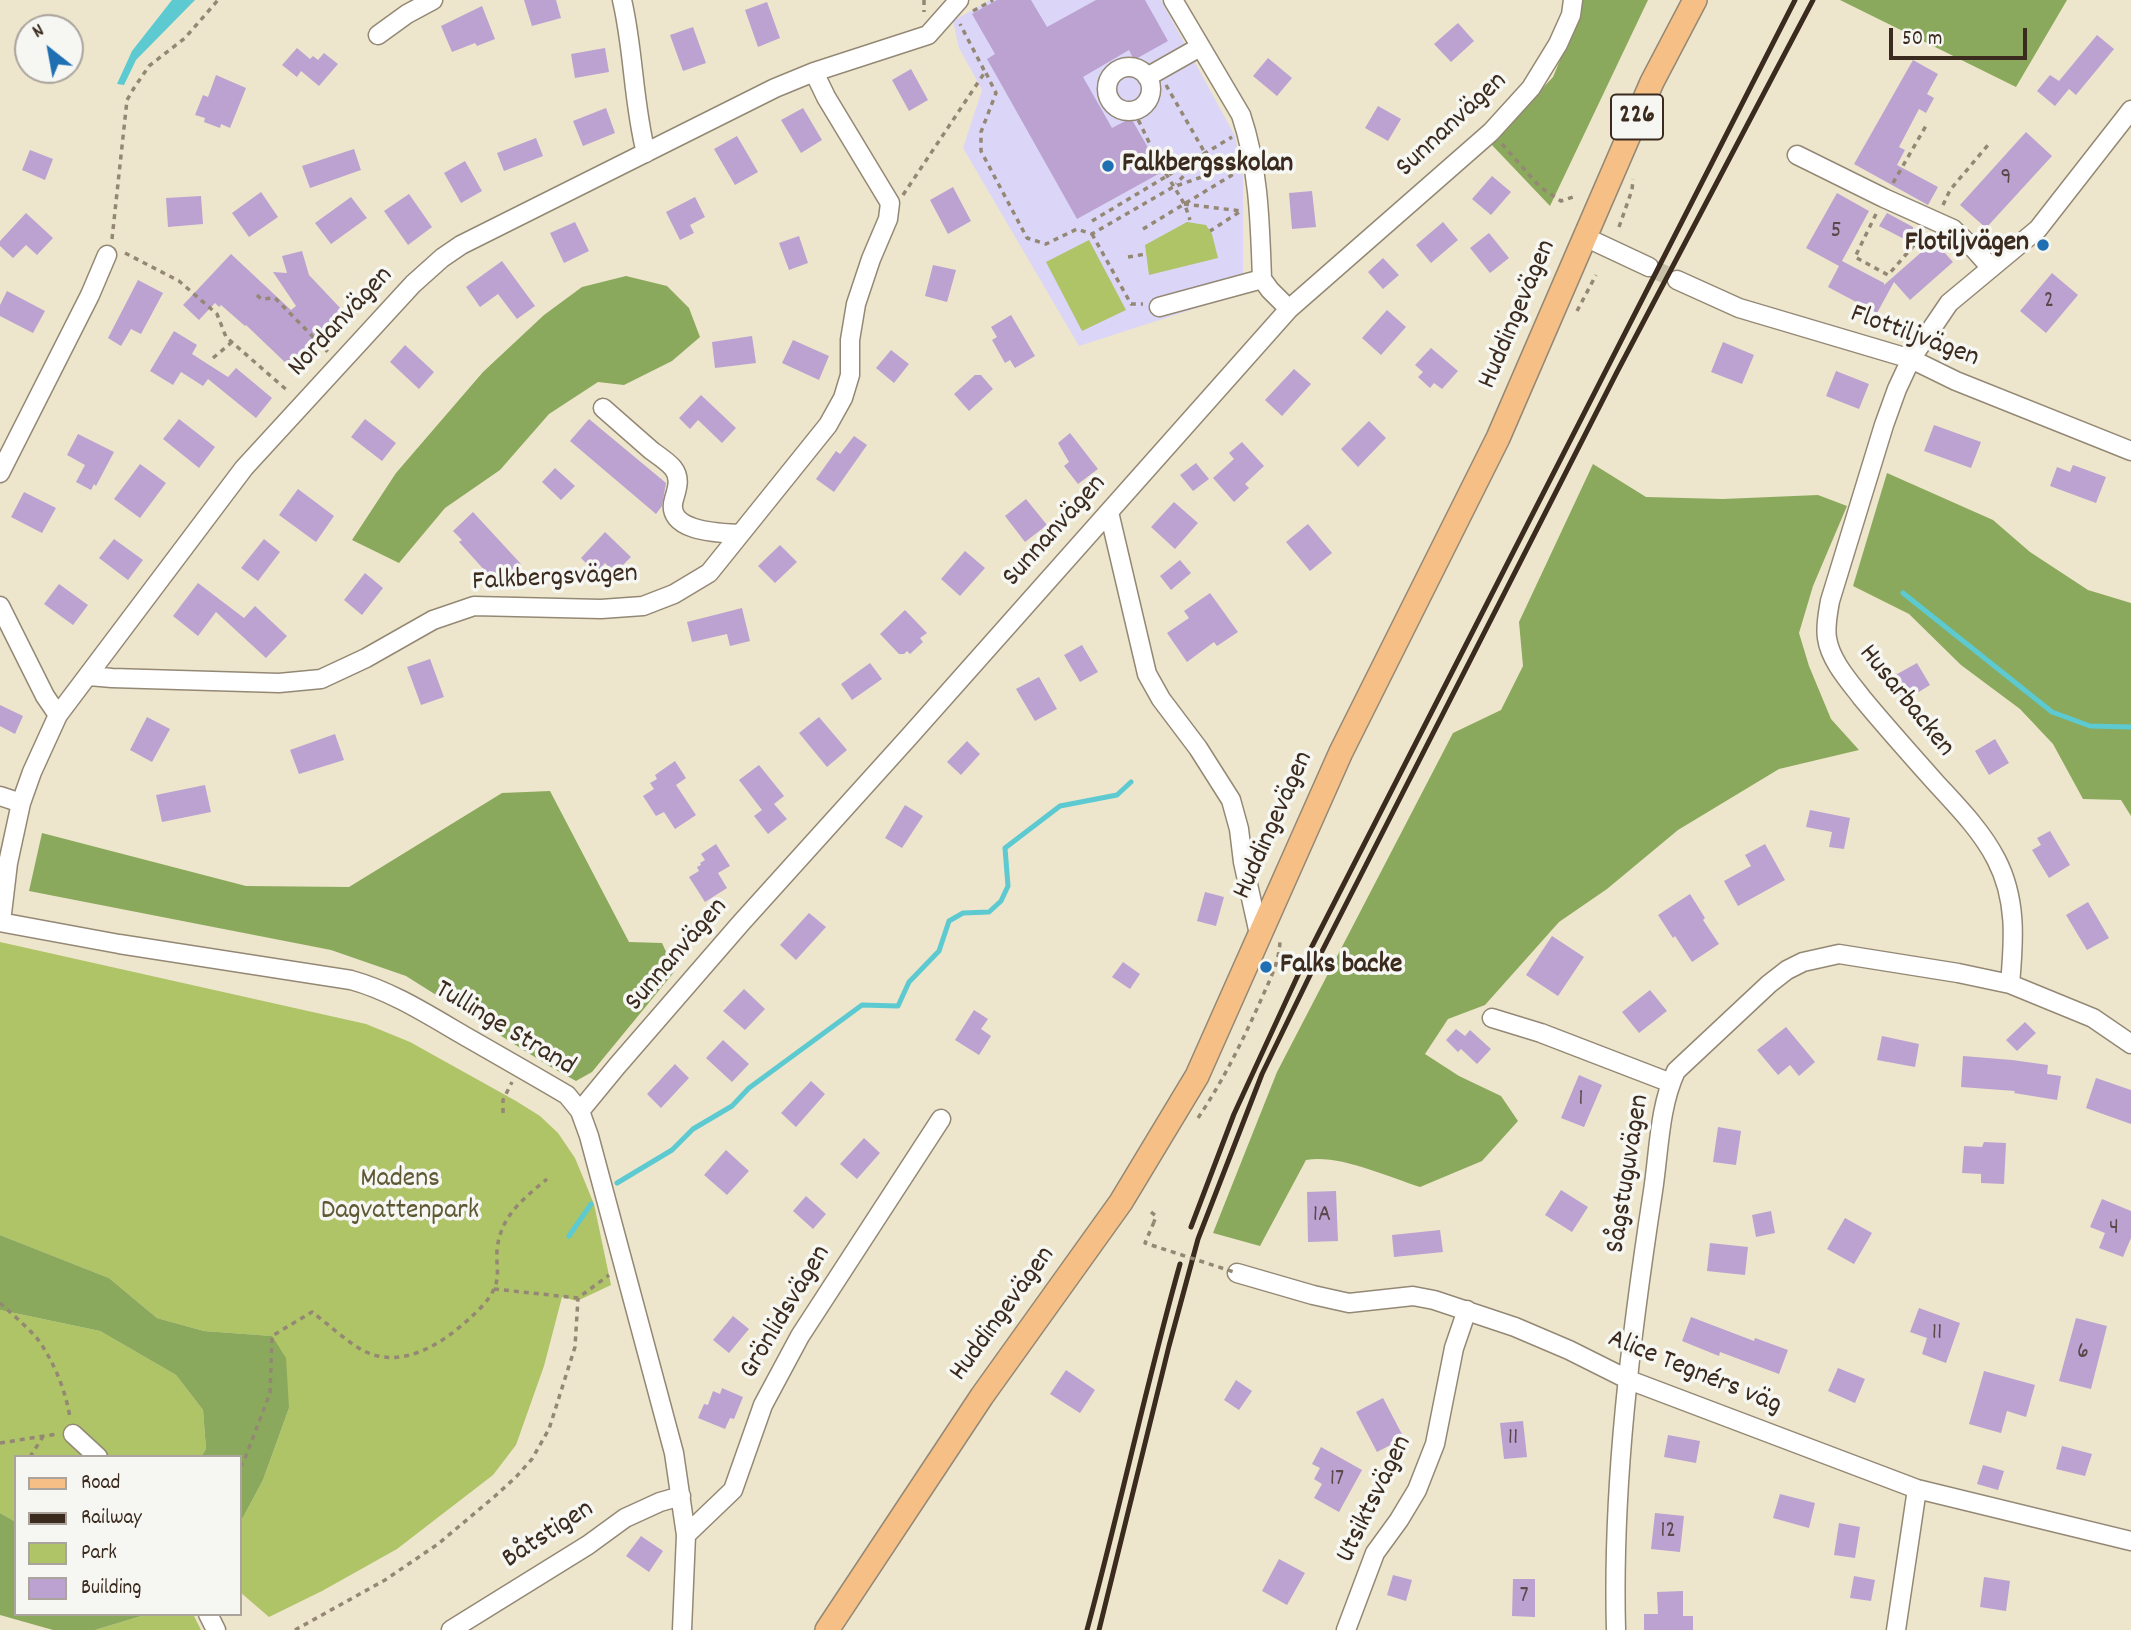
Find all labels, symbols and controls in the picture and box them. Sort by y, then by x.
north arrow [14,14,84,84]
scale bar [1893,14,2031,58]
text: N [28,18,50,46]
text: 50 m [1902,25,1942,55]
street label: Sunnanvägen [1391,66,1515,186]
road number: 226 [1611,94,1663,140]
place label: Falkbergsskolan [1122,149,1293,183]
marker: Falkbergsskolan [1100,158,1116,174]
house number: 9 [2001,166,2011,194]
house number: 5 [1830,219,1842,247]
place label: Flotiljvägen [1905,228,2029,262]
street label: Huddingevägen [1473,235,1565,395]
marker: Flotiljvägen [2035,237,2051,253]
street label: Nordanvägen [282,261,402,385]
house number: 2 [2044,289,2054,317]
street label: Flottiljvägen [1845,299,1983,377]
street label: Sunnanvägen [997,469,1115,595]
street label: Falkbergsvägen [471,559,639,601]
street label: Husarbacken [1849,639,1961,765]
street label: Huddingevägen [1227,747,1323,905]
street label: Sunnanvägen [620,892,736,1020]
place label: Falks backe [1280,950,1402,984]
marker: Falks backe [1258,959,1274,975]
street label: Tullinge Strand [428,975,580,1085]
house number: 1 [1578,1087,1584,1115]
street label: Sågstuguvägen [1601,1092,1659,1256]
park label: Madens Dagvattenpark [321,1164,479,1230]
house number: 1A [1313,1203,1331,1231]
house number: 4 [2109,1216,2119,1244]
street label: Grönlidsvägen [734,1240,840,1386]
street label: Huddingevägen [944,1241,1064,1389]
house number: 11 [1932,1321,1942,1349]
street label: Alice Tegnérs väg [1602,1324,1786,1424]
house number: 6 [2077,1340,2089,1368]
house number: 11 [1508,1426,1518,1454]
street label: Utsiktsvägen [1331,1431,1421,1569]
legend [14,1455,242,1616]
house number: 17 [1330,1467,1344,1495]
text: Road [81,1469,120,1499]
street label: Båtstigen [497,1494,601,1578]
text: Railway [81,1504,142,1534]
house number: 12 [1660,1519,1676,1547]
text: Park [81,1539,117,1569]
text: Building [81,1574,141,1604]
house number: 7 [1519,1584,1529,1612]

